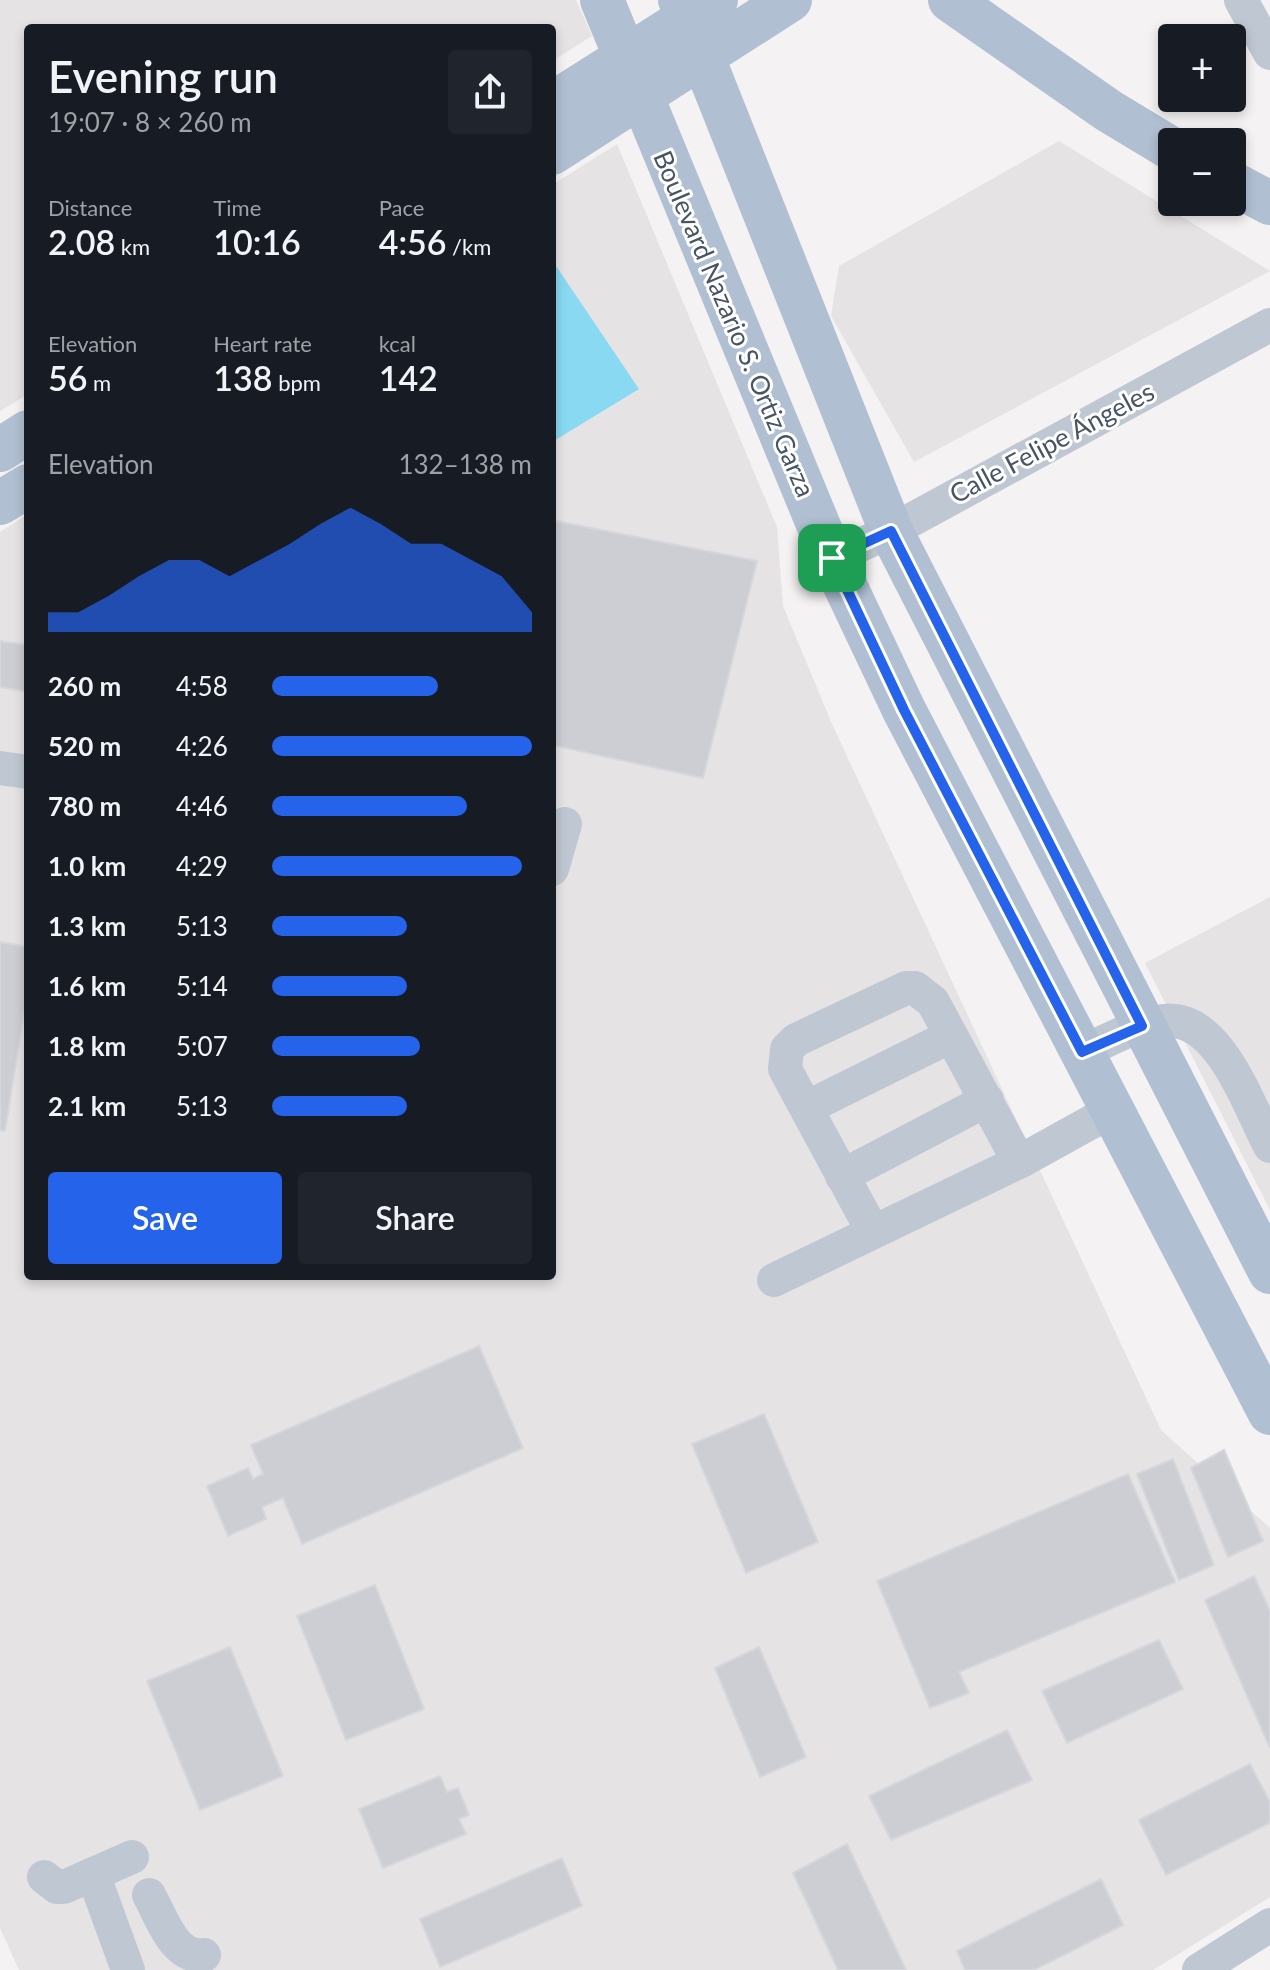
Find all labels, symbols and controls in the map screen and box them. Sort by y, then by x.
map controls [1158,24,1246,216]
button: + [1158,24,1246,112]
text: Evening run [48,50,278,102]
button: share [448,50,532,134]
text: 19:07 · 8 × 260 m [48,106,252,138]
button: − [1158,128,1246,216]
street label: Boulevard Nazario S. Ortiz Garza [647,146,823,502]
text: Distance [48,194,132,221]
text: Time [213,194,261,221]
text: Pace [379,194,424,221]
text: 2.08 [48,221,115,262]
text: 10:16 [213,221,301,262]
text: 4:56 [379,221,446,262]
text: km [115,233,150,260]
text: /km [446,233,491,260]
text: Elevation [48,330,137,357]
text: Heart rate [213,330,312,357]
text: kcal [379,330,416,357]
text: 56 [48,357,87,398]
text: 138 [213,357,273,398]
text: 142 [379,357,438,398]
text: m [87,369,111,396]
text: bpm [273,369,321,396]
street label: Calle Felipe Ángeles [944,375,1159,510]
text: Elevation [48,448,154,480]
text: 132–138 m [398,448,532,480]
pin [798,524,866,592]
icon: arrive [810,536,854,580]
text: 260 m [48,670,121,702]
text: 4:58 [176,670,228,702]
text: 520 m [48,730,121,762]
text: 4:26 [176,730,228,762]
text: 780 m [48,790,121,822]
text: 4:46 [176,790,228,822]
text: 1.0 km [48,850,126,882]
text: 4:29 [176,850,228,882]
text: 1.3 km [48,910,126,942]
text: 5:13 [176,910,228,942]
text: 1.6 km [48,970,126,1002]
text: 5:14 [176,970,228,1002]
text: 1.8 km [48,1030,126,1062]
text: 5:07 [176,1030,228,1062]
text: 2.1 km [48,1090,126,1122]
text: 5:13 [176,1090,228,1122]
button: Save [48,1172,282,1264]
button: Share [298,1172,532,1264]

